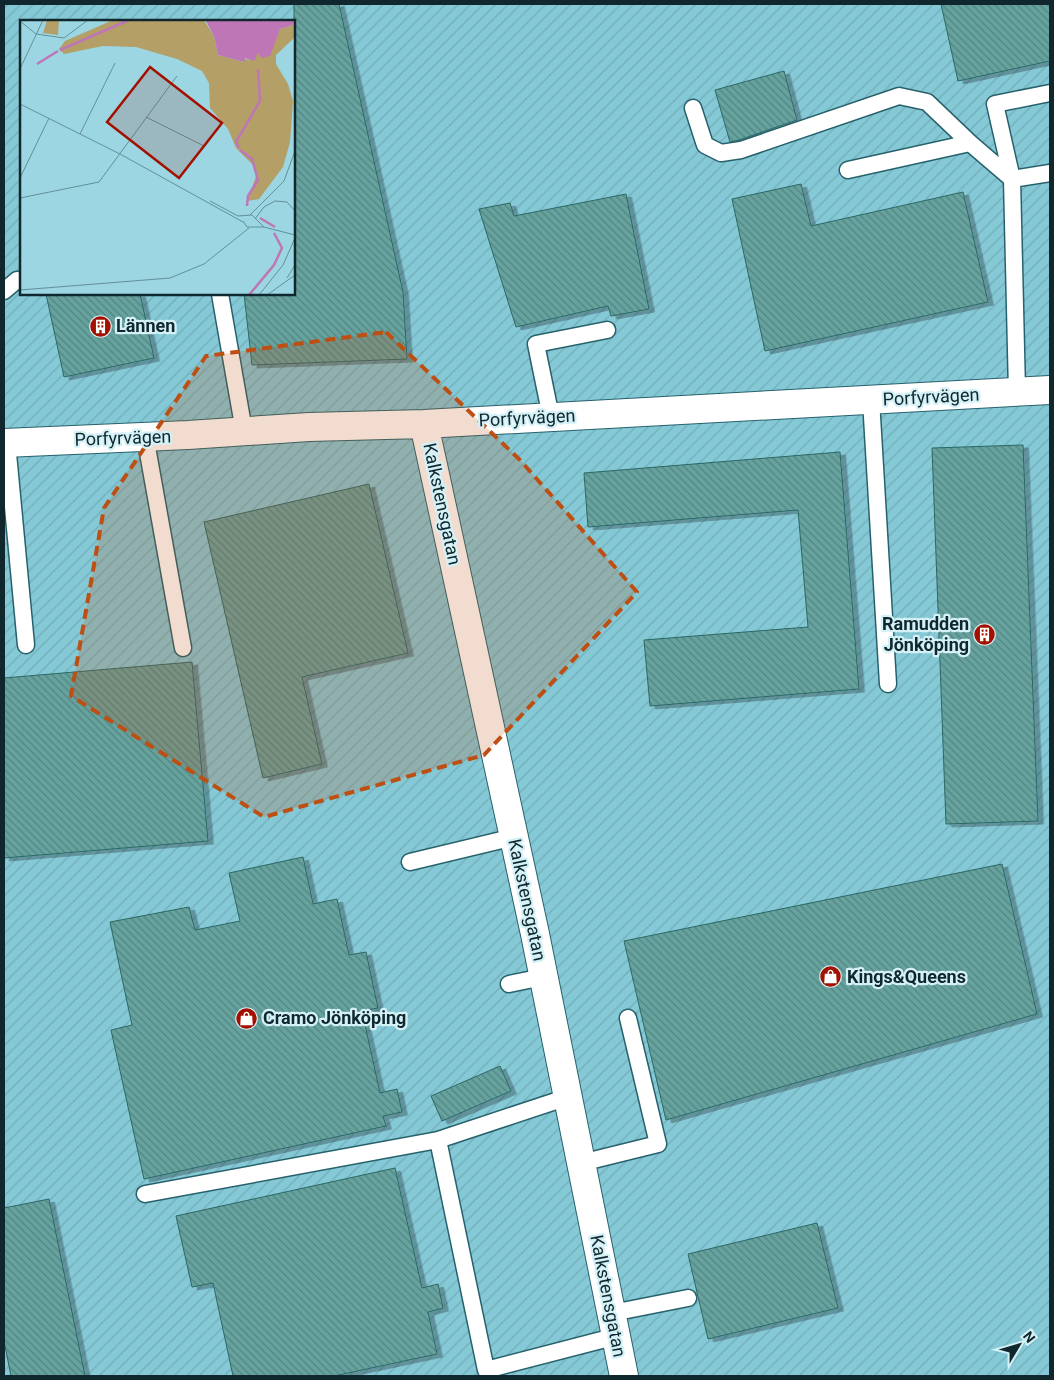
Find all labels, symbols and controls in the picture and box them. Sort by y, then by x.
inset map [20,20,295,295]
building icon: Lännen [88,314,112,338]
place label: Lännen [116,315,175,336]
street label: Porfyrvägen [882,383,980,410]
street label: Porfyrvägen [478,404,576,431]
street label: Porfyrvägen [74,425,172,450]
street label: Kalkstensgatan [419,441,466,567]
place label: Ramudden Jönköping [882,613,969,655]
building icon: Ramudden Jönköping [973,622,997,646]
street label: Kalkstensgatan [504,837,551,963]
shop icon: Kings&Queens [819,965,843,989]
place label: Kings&Queens [847,966,966,987]
shop icon: Cramo Jönköping [235,1006,259,1030]
place label: Cramo Jönköping [263,1007,406,1028]
street label: Kalkstensgatan [586,1233,631,1359]
north arrow [994,1320,1044,1370]
text: N [1020,1328,1039,1346]

